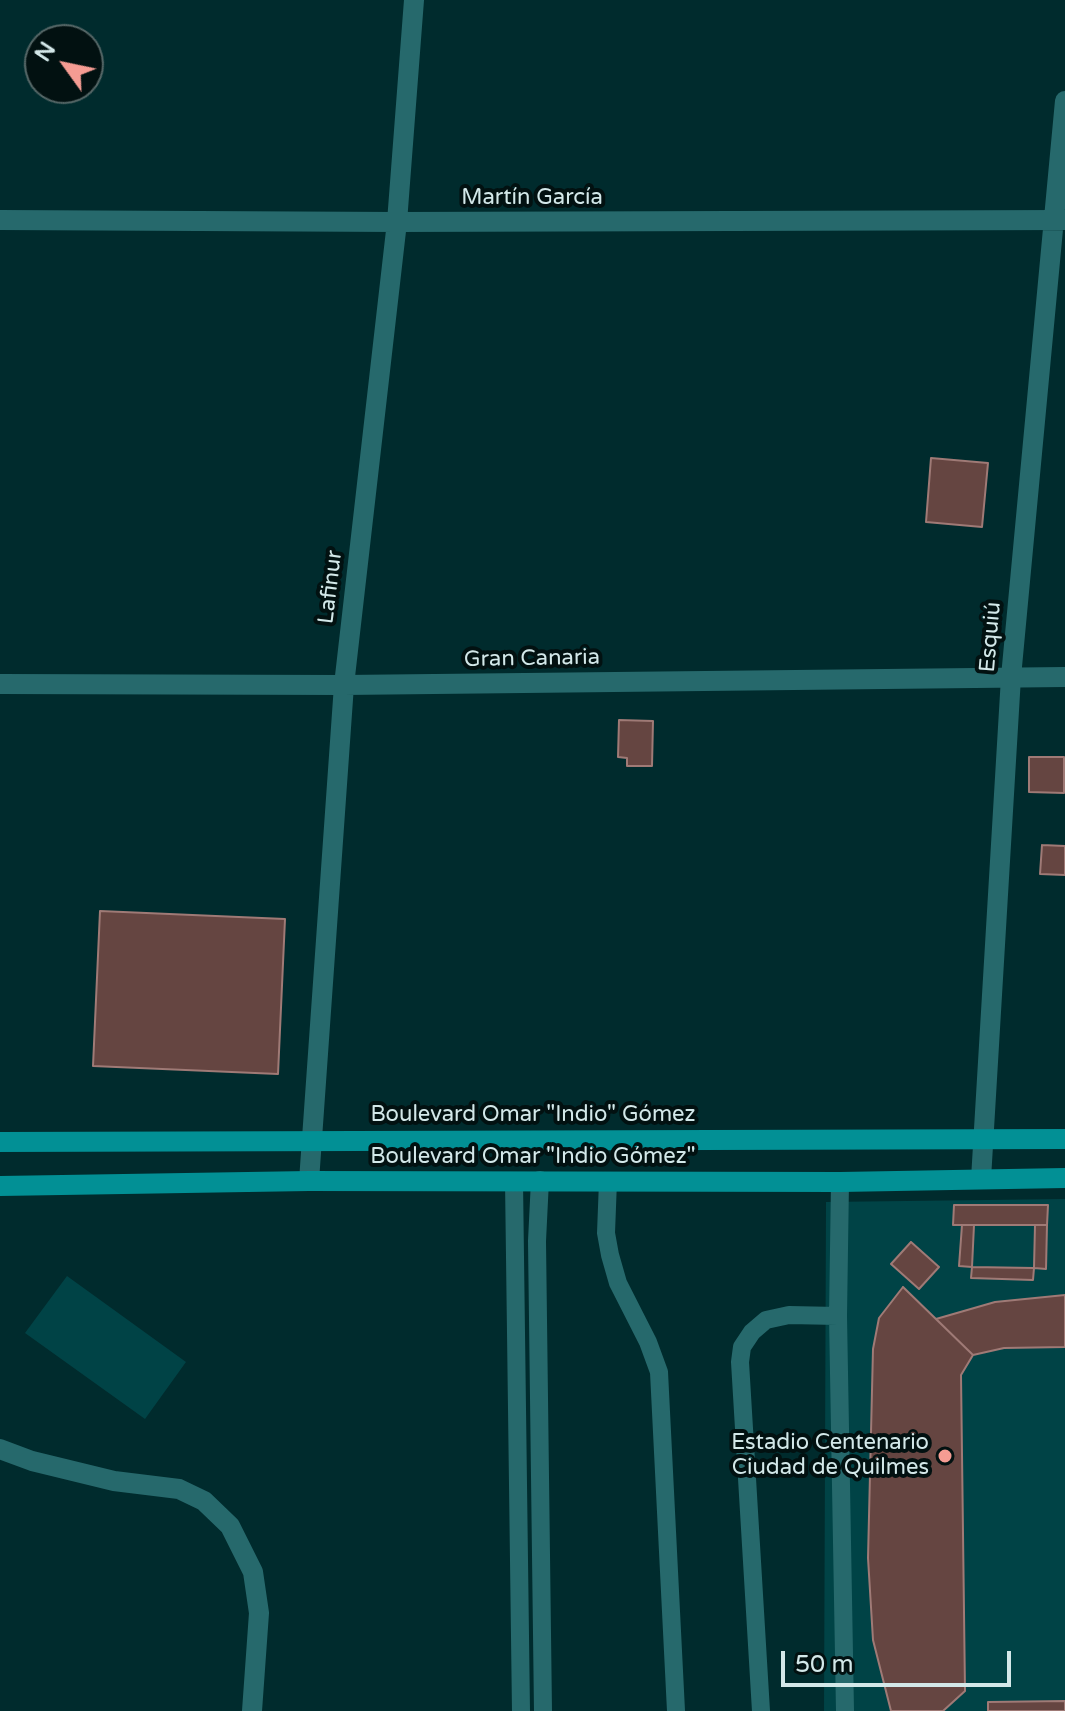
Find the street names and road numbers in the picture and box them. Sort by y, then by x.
street label: Martín García [461,185,603,211]
street label: Lafinur [313,549,349,625]
street label: Esquiú [975,601,1007,673]
street label: Gran Canaria [464,645,600,673]
street label: Boulevard Omar "Indio" Gómez [370,1102,696,1128]
street label: Boulevard Omar "Indio Gómez" [370,1144,696,1170]

